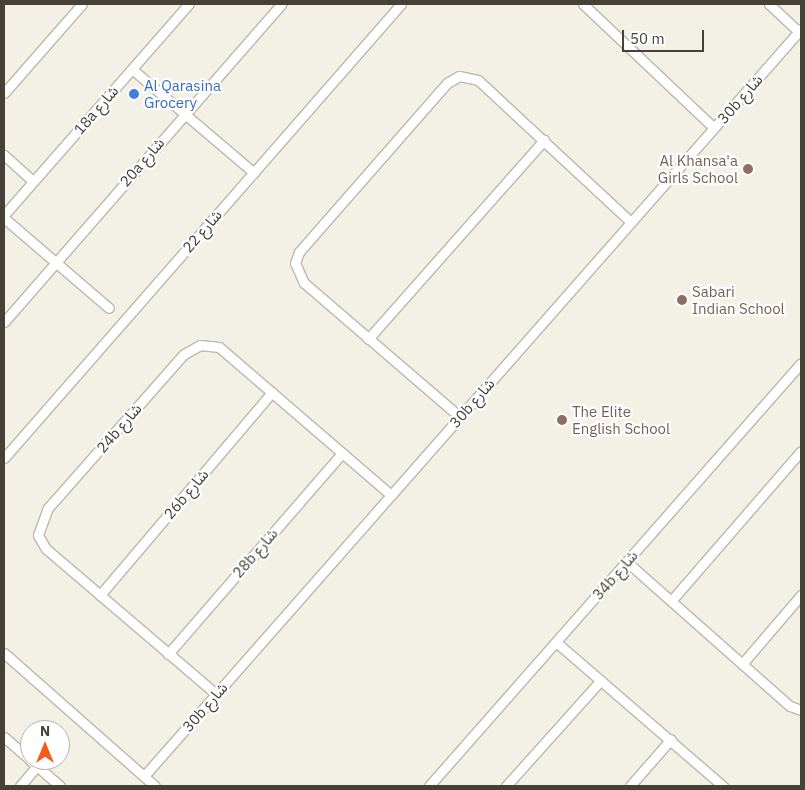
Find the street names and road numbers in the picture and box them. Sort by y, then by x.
street label: 30b شارع [714,71,766,127]
street label: 18a شارع [70,82,122,138]
street label: 20a شارع [116,134,168,190]
street label: شارع 22 [179,206,225,256]
street label: 30b شارع [446,375,498,431]
street label: 24b شارع [93,400,145,456]
street label: 26b شارع [160,465,212,523]
street label: 28b شارع [229,525,281,581]
street label: 34b شارع [589,547,641,603]
street label: 30b شارع [179,679,231,735]

